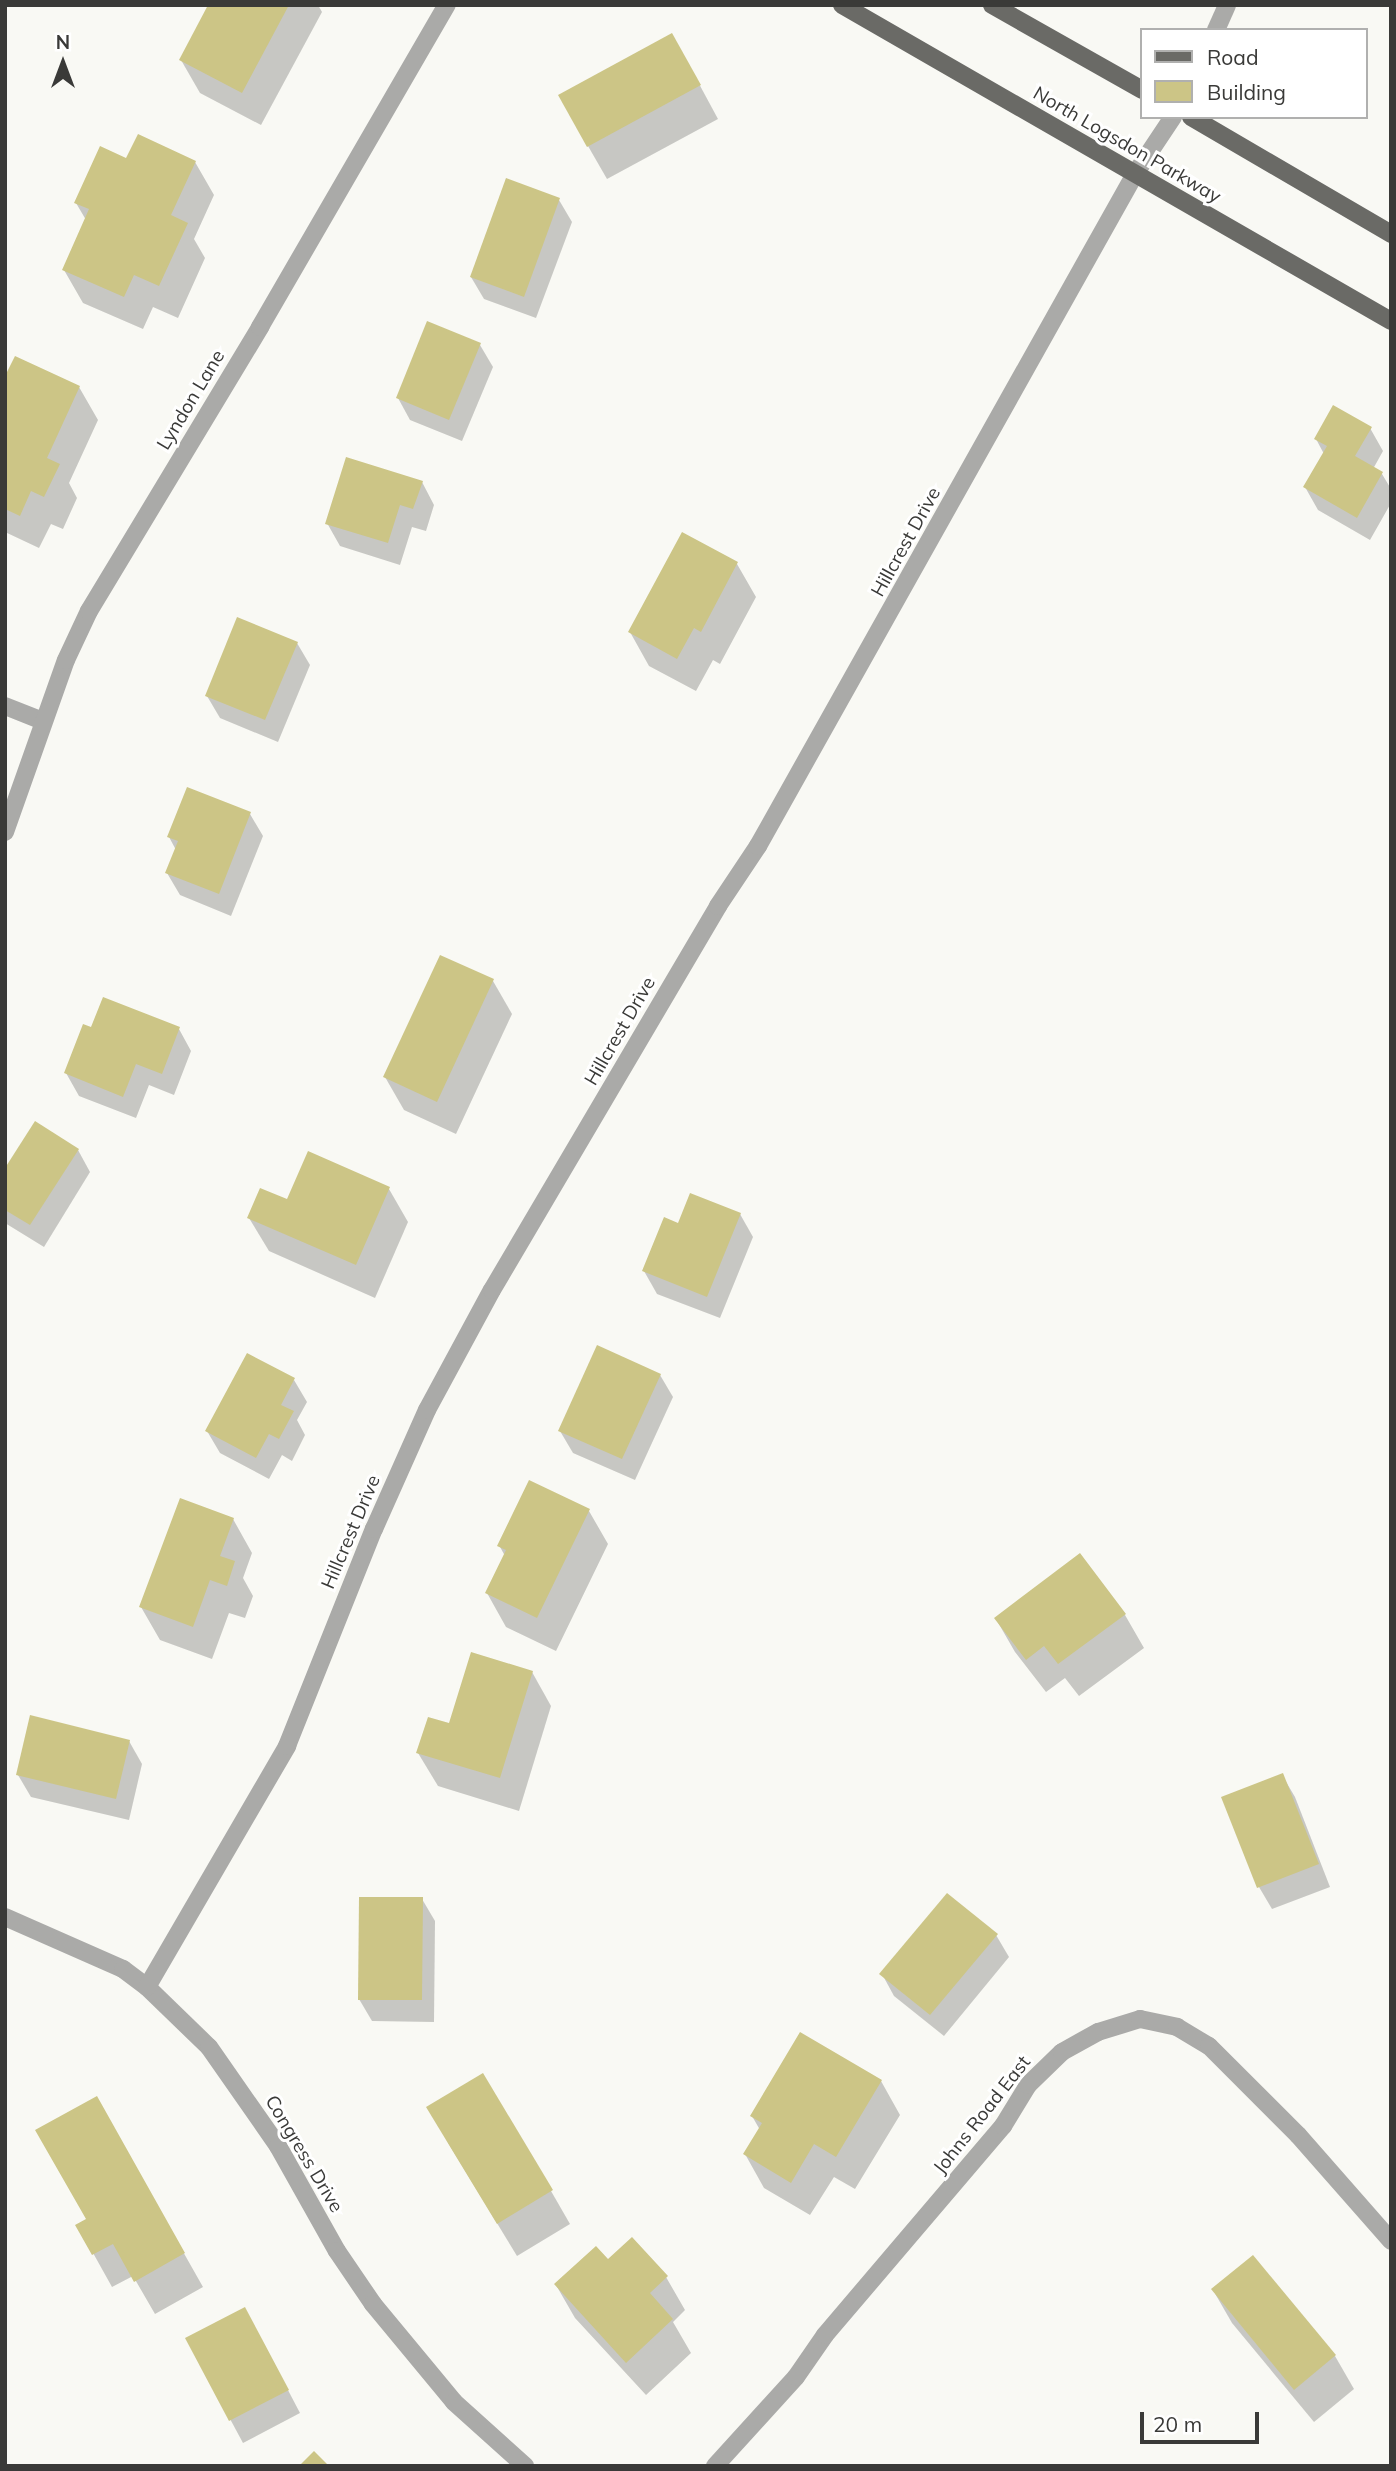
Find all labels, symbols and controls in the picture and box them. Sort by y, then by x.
north arrow [28,28,98,98]
legend [1140,28,1368,119]
text: N [56,30,70,54]
text: Road [1207,44,1258,70]
text: Building [1207,79,1286,105]
street label: North Logsdon Parkway [1029,82,1225,208]
street label: Lyndon Lane [152,346,230,454]
street label: Hillcrest Drive [867,483,945,601]
street label: Hillcrest Drive [580,973,660,1089]
street label: Hillcrest Drive [317,1472,385,1592]
street label: Johns Road East [929,2051,1035,2179]
street label: Congress Drive [260,2091,348,2217]
scale bar [1144,2398,1263,2442]
text: 20 m [1153,2411,1202,2437]

